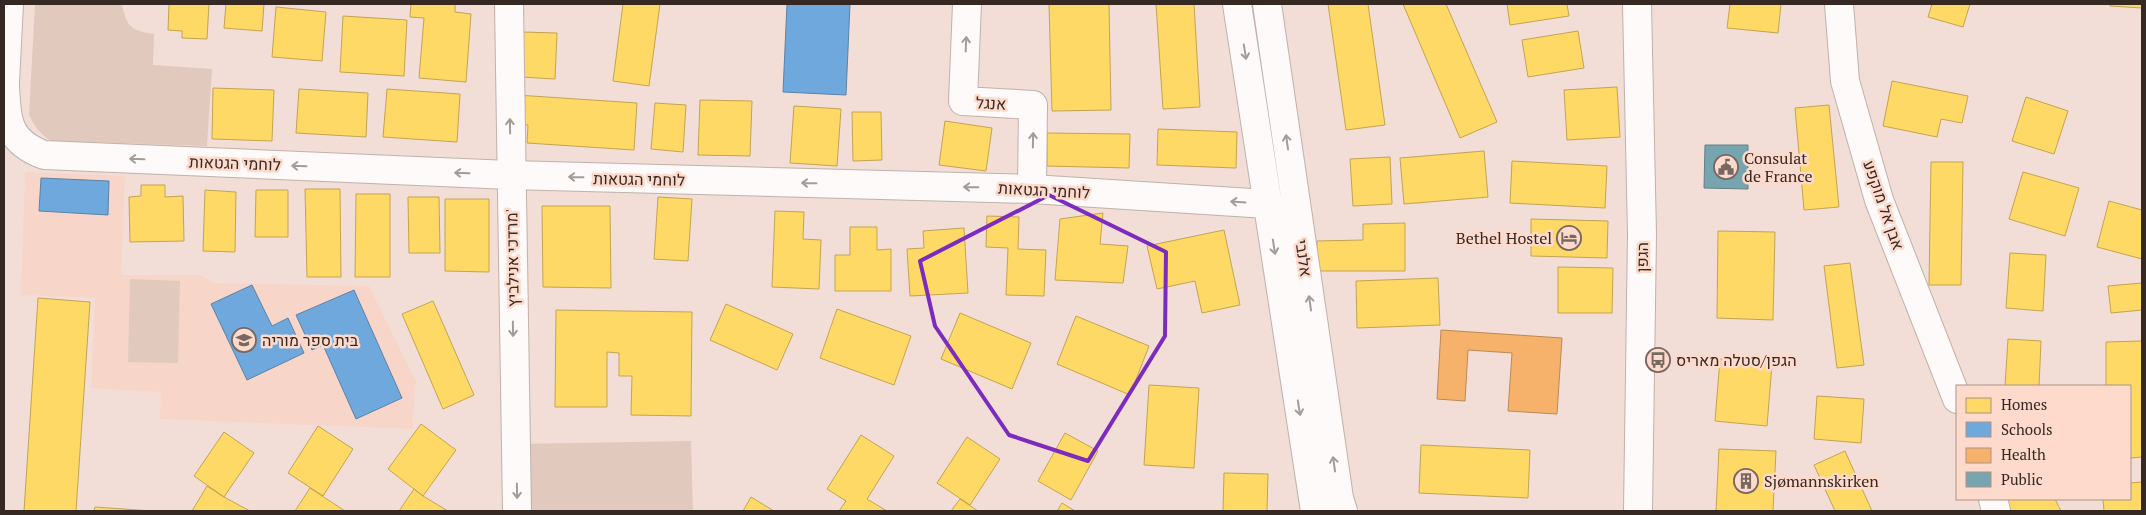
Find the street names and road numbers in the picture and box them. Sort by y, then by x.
street label: אנגל [975,91,1007,115]
street label: לוחמי הגטאות [189,150,281,176]
street label: אבן אל מוקפע [1858,157,1910,253]
street label: לוחמי הגטאות [593,167,685,191]
street label: לוחמי הגטאות [998,177,1090,203]
street label: מרדכי אנילביץ' [500,209,524,307]
street label: אלנבי [1290,238,1318,278]
street label: הגפן [1631,242,1653,272]

